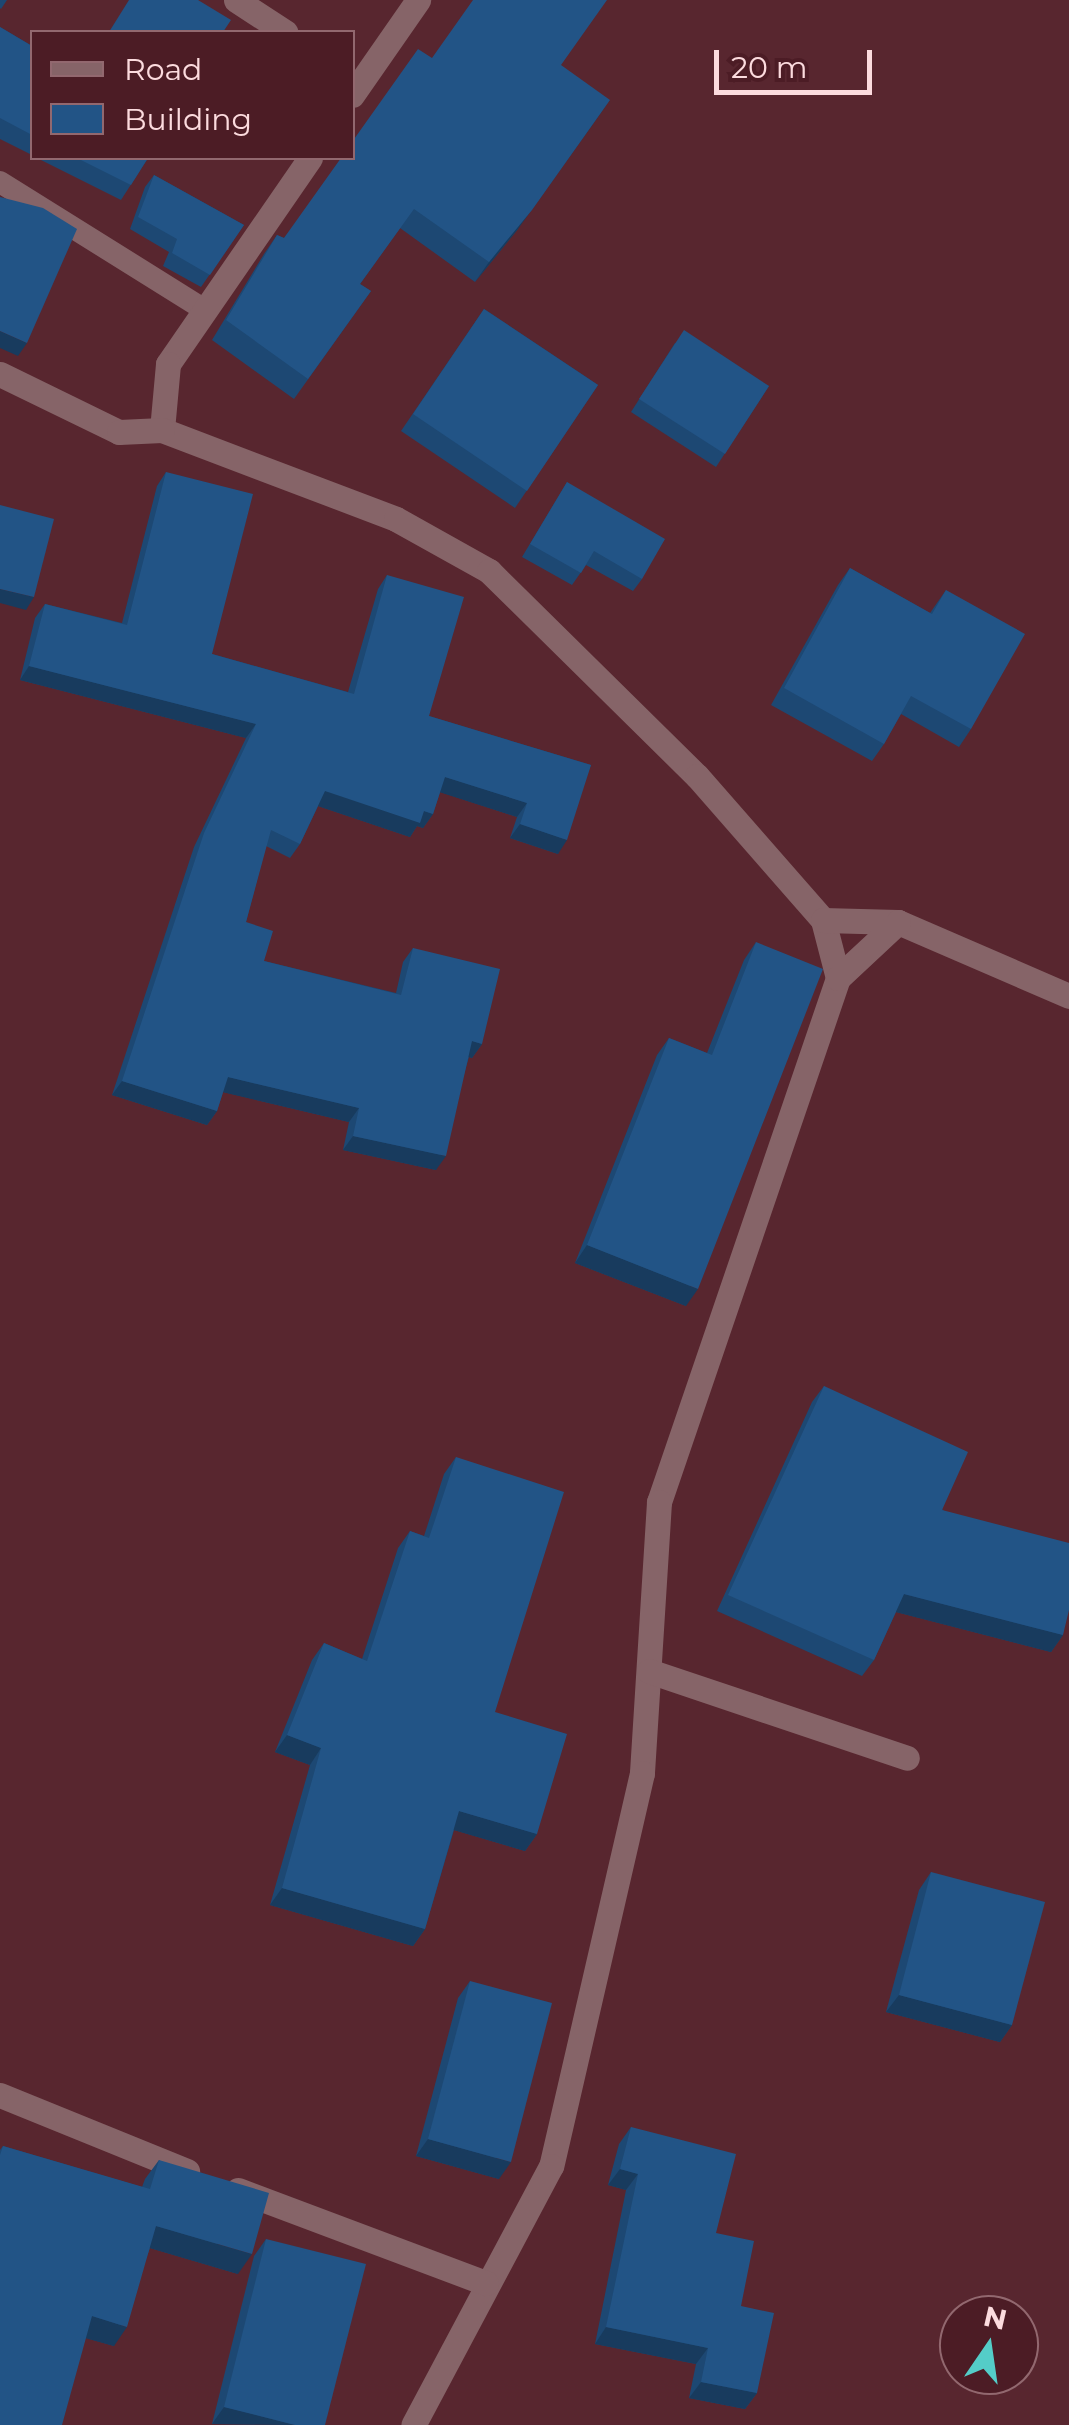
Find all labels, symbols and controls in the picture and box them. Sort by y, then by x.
legend [30,30,355,160]
scale bar [719,30,876,92]
text: 20 m [731,49,808,86]
text: Road [124,51,202,88]
text: Building [124,101,252,138]
north arrow [939,2295,1039,2395]
text: N [980,2299,1010,2337]

